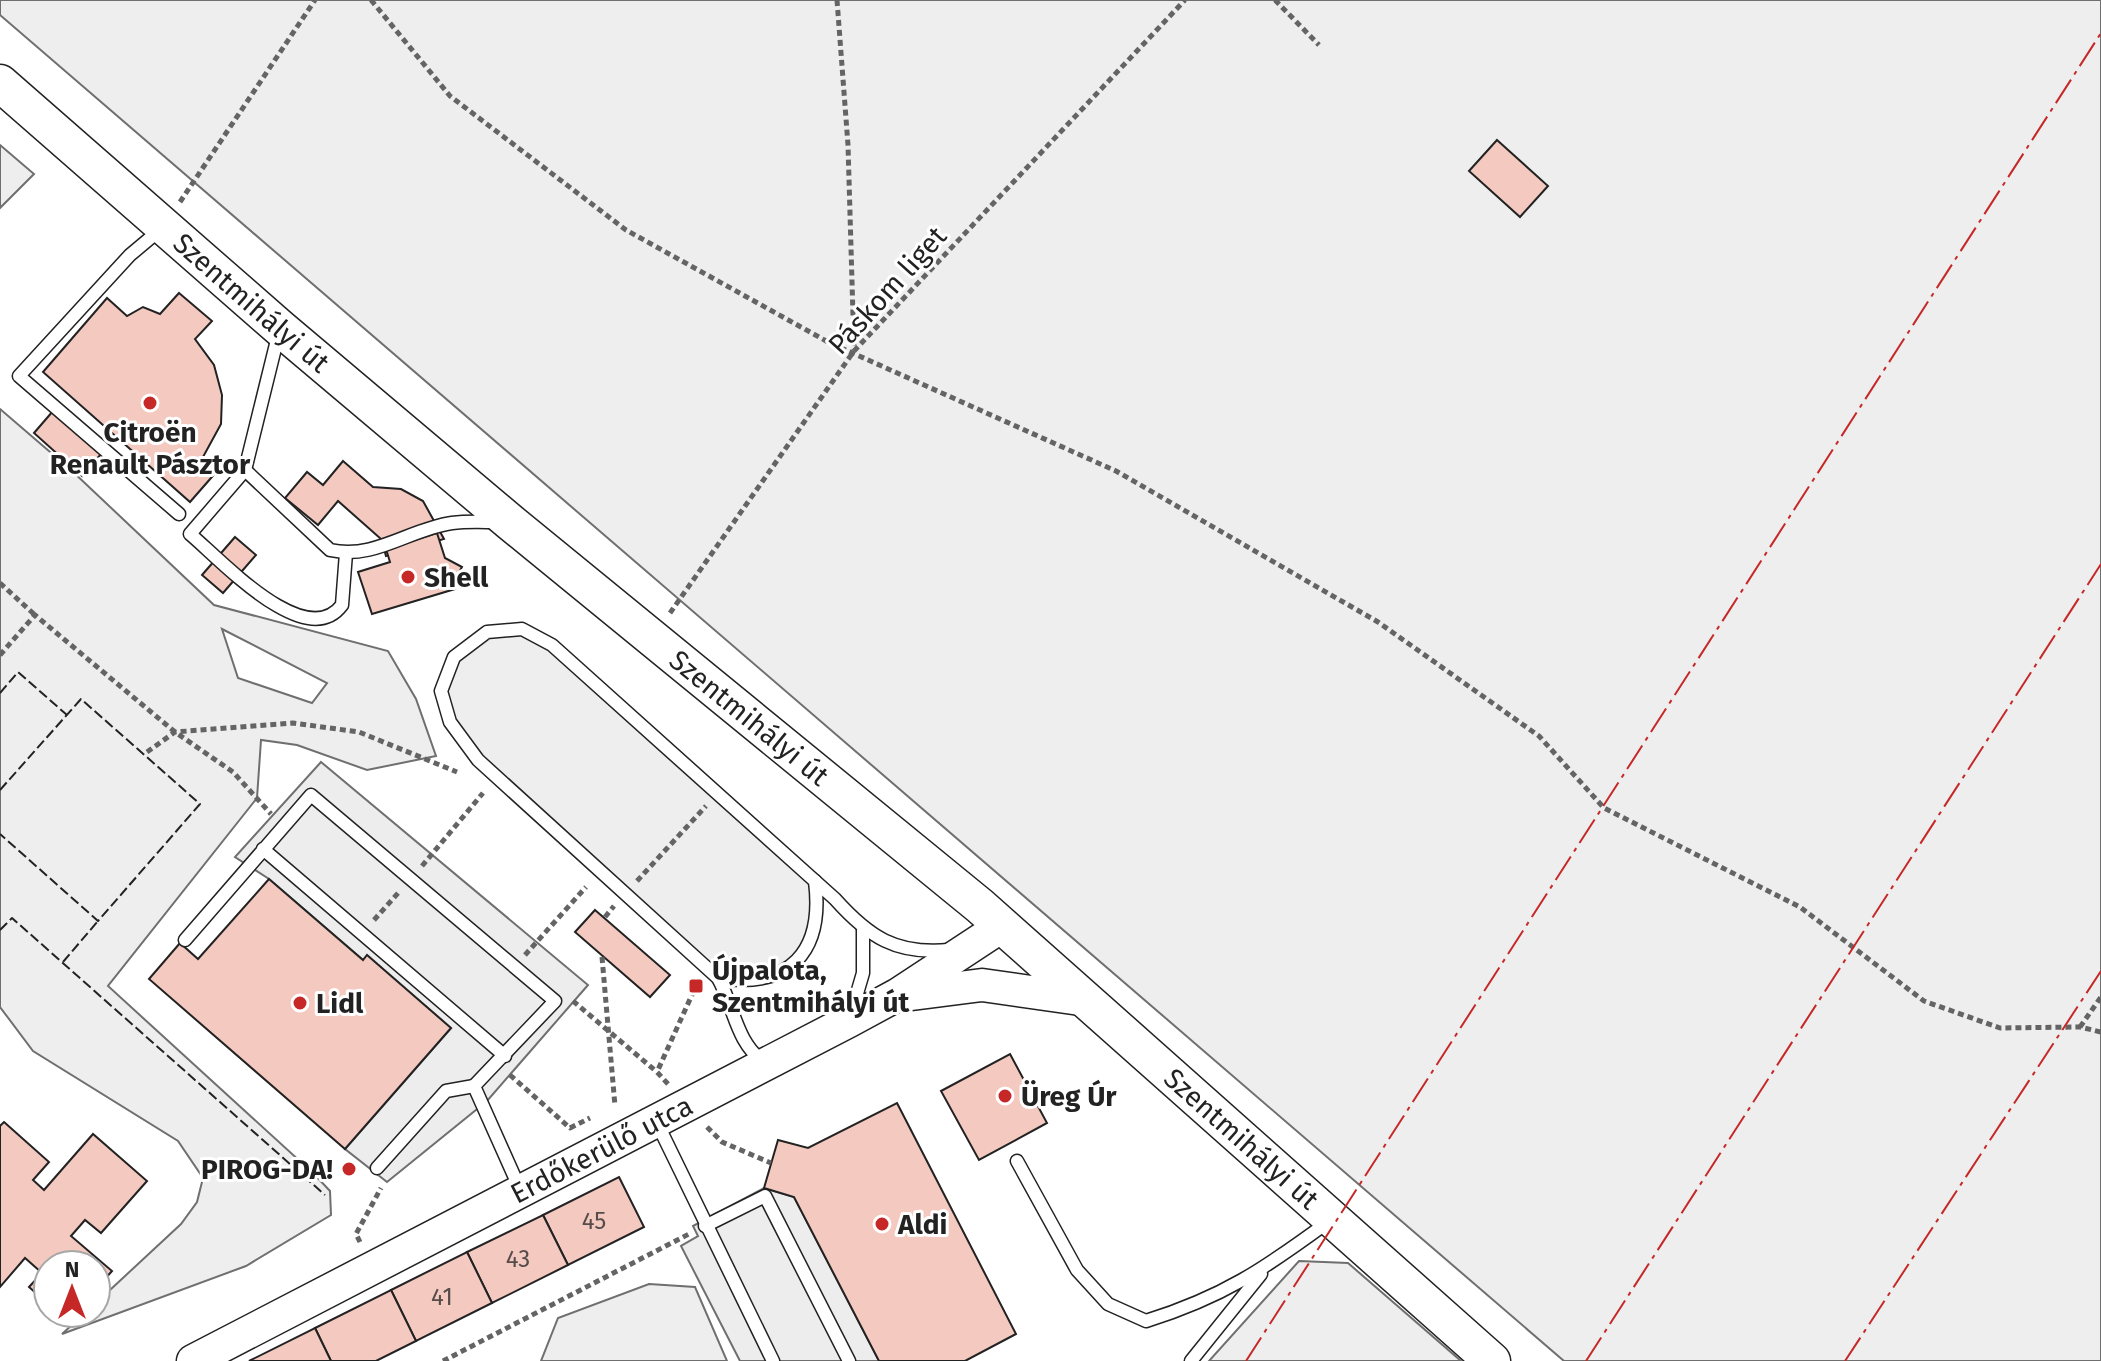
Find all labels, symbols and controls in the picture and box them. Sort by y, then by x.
street label: Páskom liget [822,219,954,361]
street label: Szentmihályi út [167,227,337,380]
marker: Citroën Renault Pásztor [141,394,159,412]
place label: Citroën Renault Pásztor [50,416,251,481]
place label: Shell [424,561,489,594]
marker: Shell [399,568,417,586]
street label: Szentmihályi út [663,643,836,793]
place label: Újpalota, Szentmihályi út [712,953,911,1019]
marker: Újpalota, Szentmihályi út [687,977,705,995]
place label: Lidl [316,987,364,1020]
marker: Lidl [291,994,309,1012]
street label: Szentmihályi út [1157,1062,1326,1217]
place label: Üreg Úr [1021,1079,1117,1113]
marker: Üreg Úr [996,1087,1014,1105]
street label: Erdőkerülő utca [505,1089,698,1211]
place label: PIROG-DA! [201,1153,333,1186]
marker: PIROG-DA! [340,1160,358,1178]
house number: 45 [582,1207,606,1235]
place label: Aldi [897,1208,947,1241]
marker: Aldi [873,1215,891,1233]
house number: 43 [506,1245,530,1273]
north arrow [32,1249,112,1329]
text: N [65,1256,79,1283]
house number: 41 [431,1283,453,1311]

